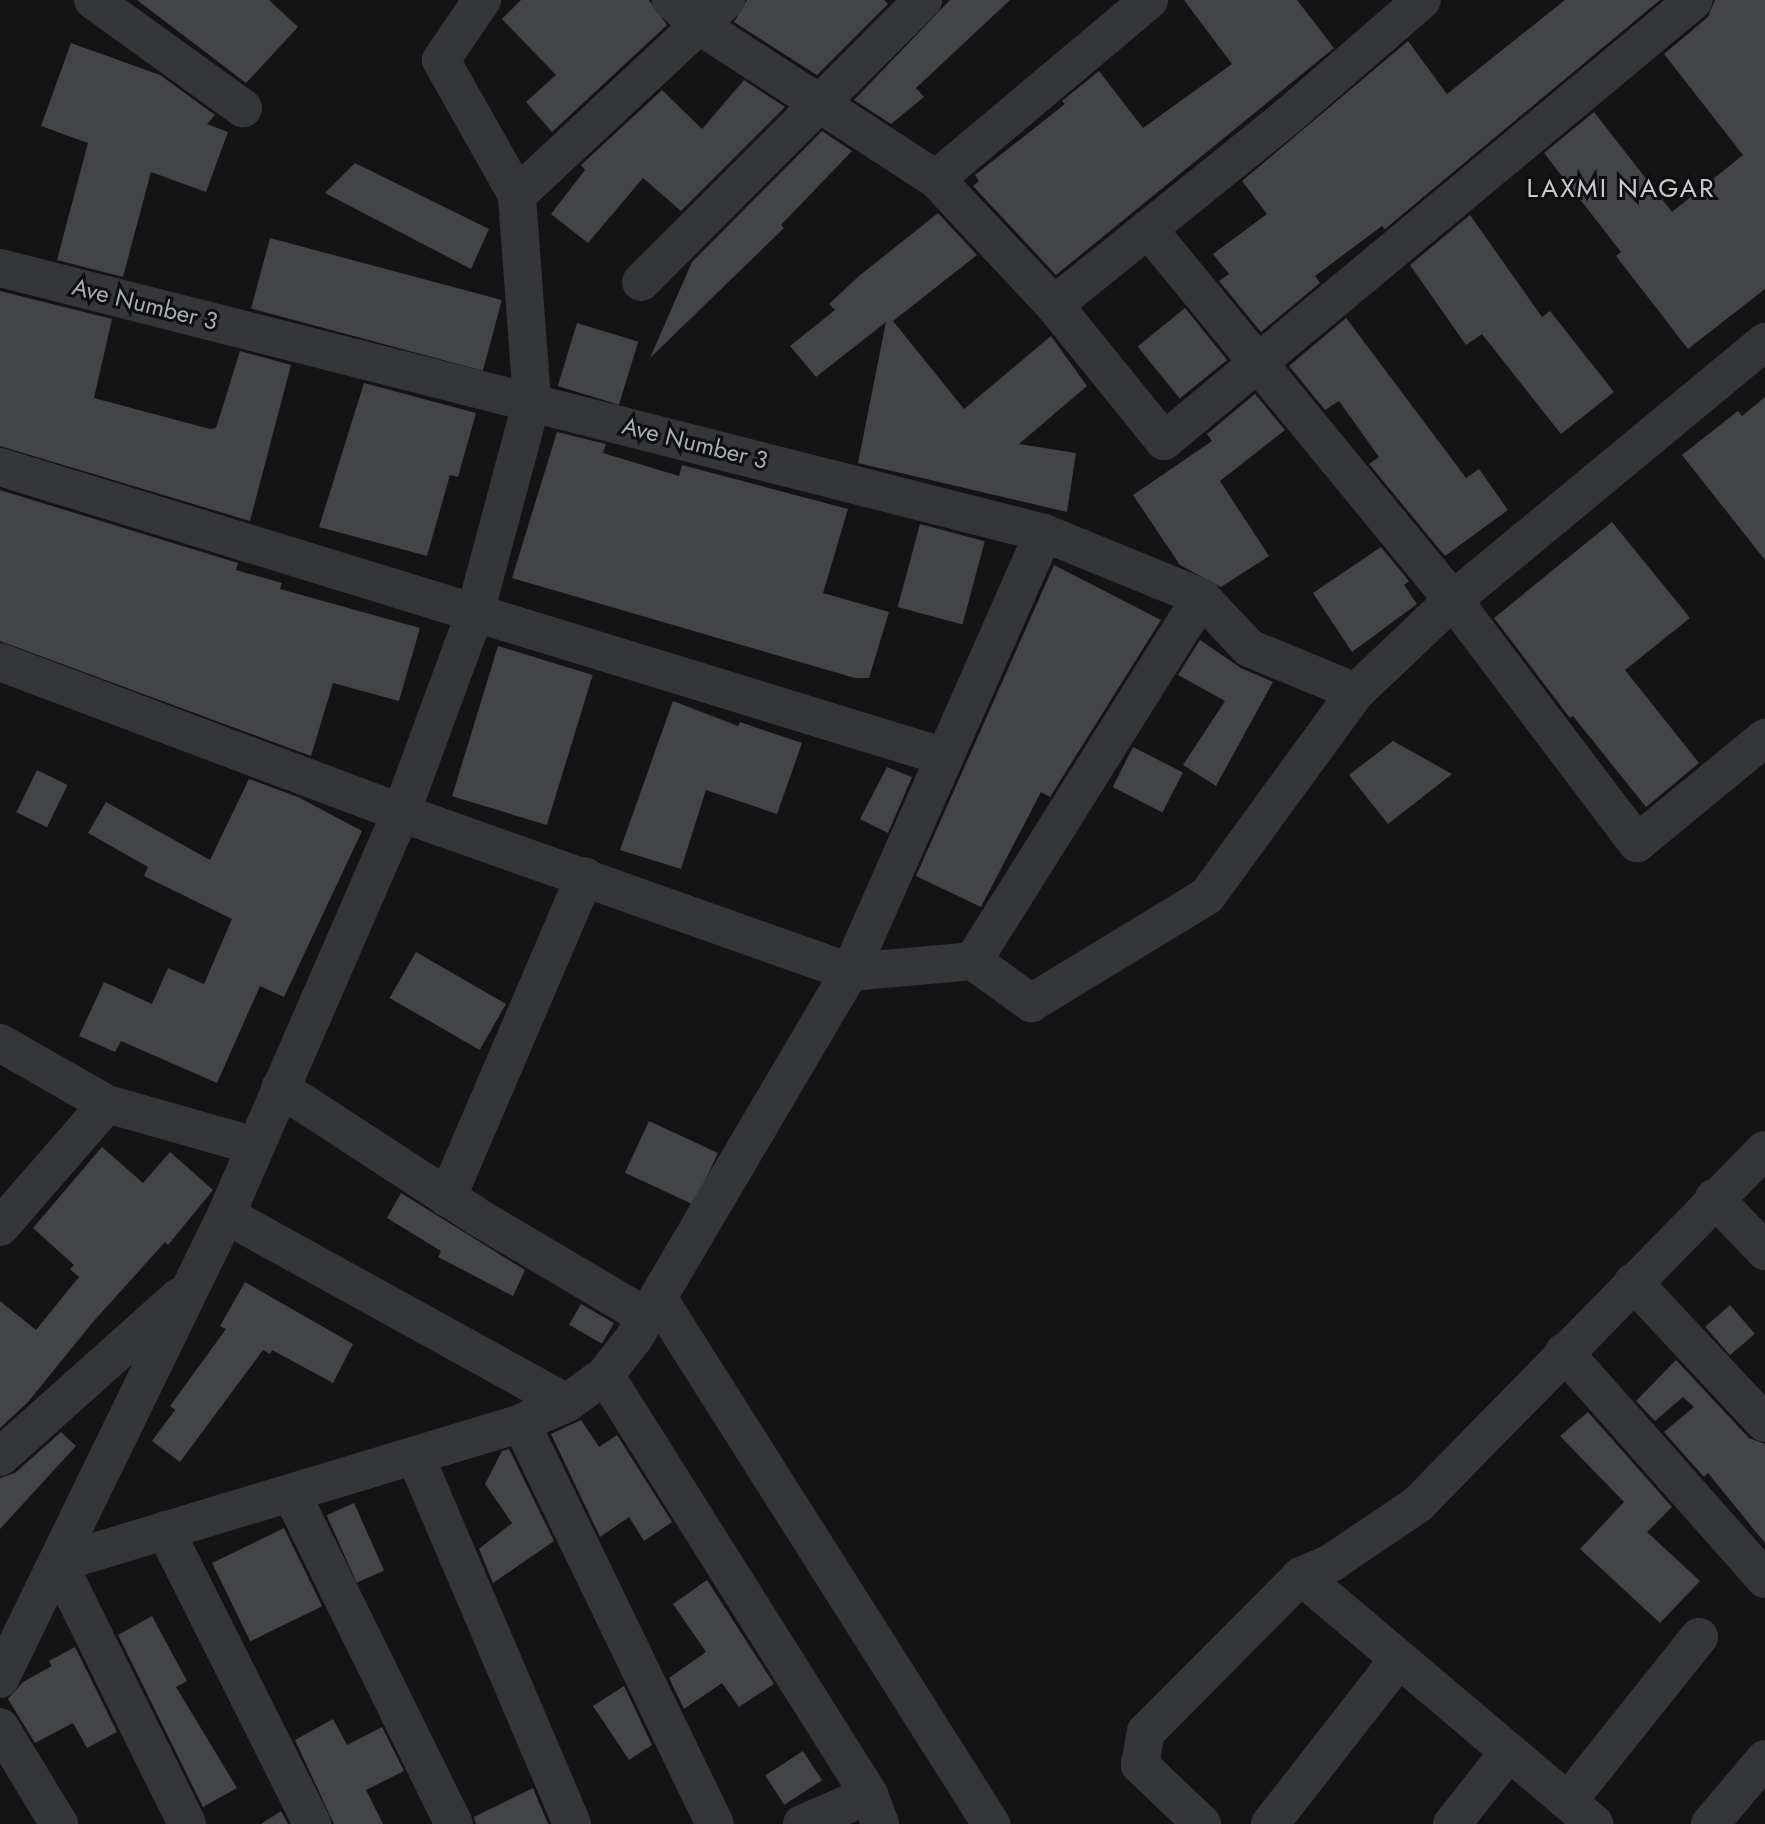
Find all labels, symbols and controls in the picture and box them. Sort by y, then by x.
district label: LAXMI NAGAR [1528,173,1714,205]
street label: Ave Number 3 [69,272,221,336]
street label: Ave Number 3 [619,411,771,475]

